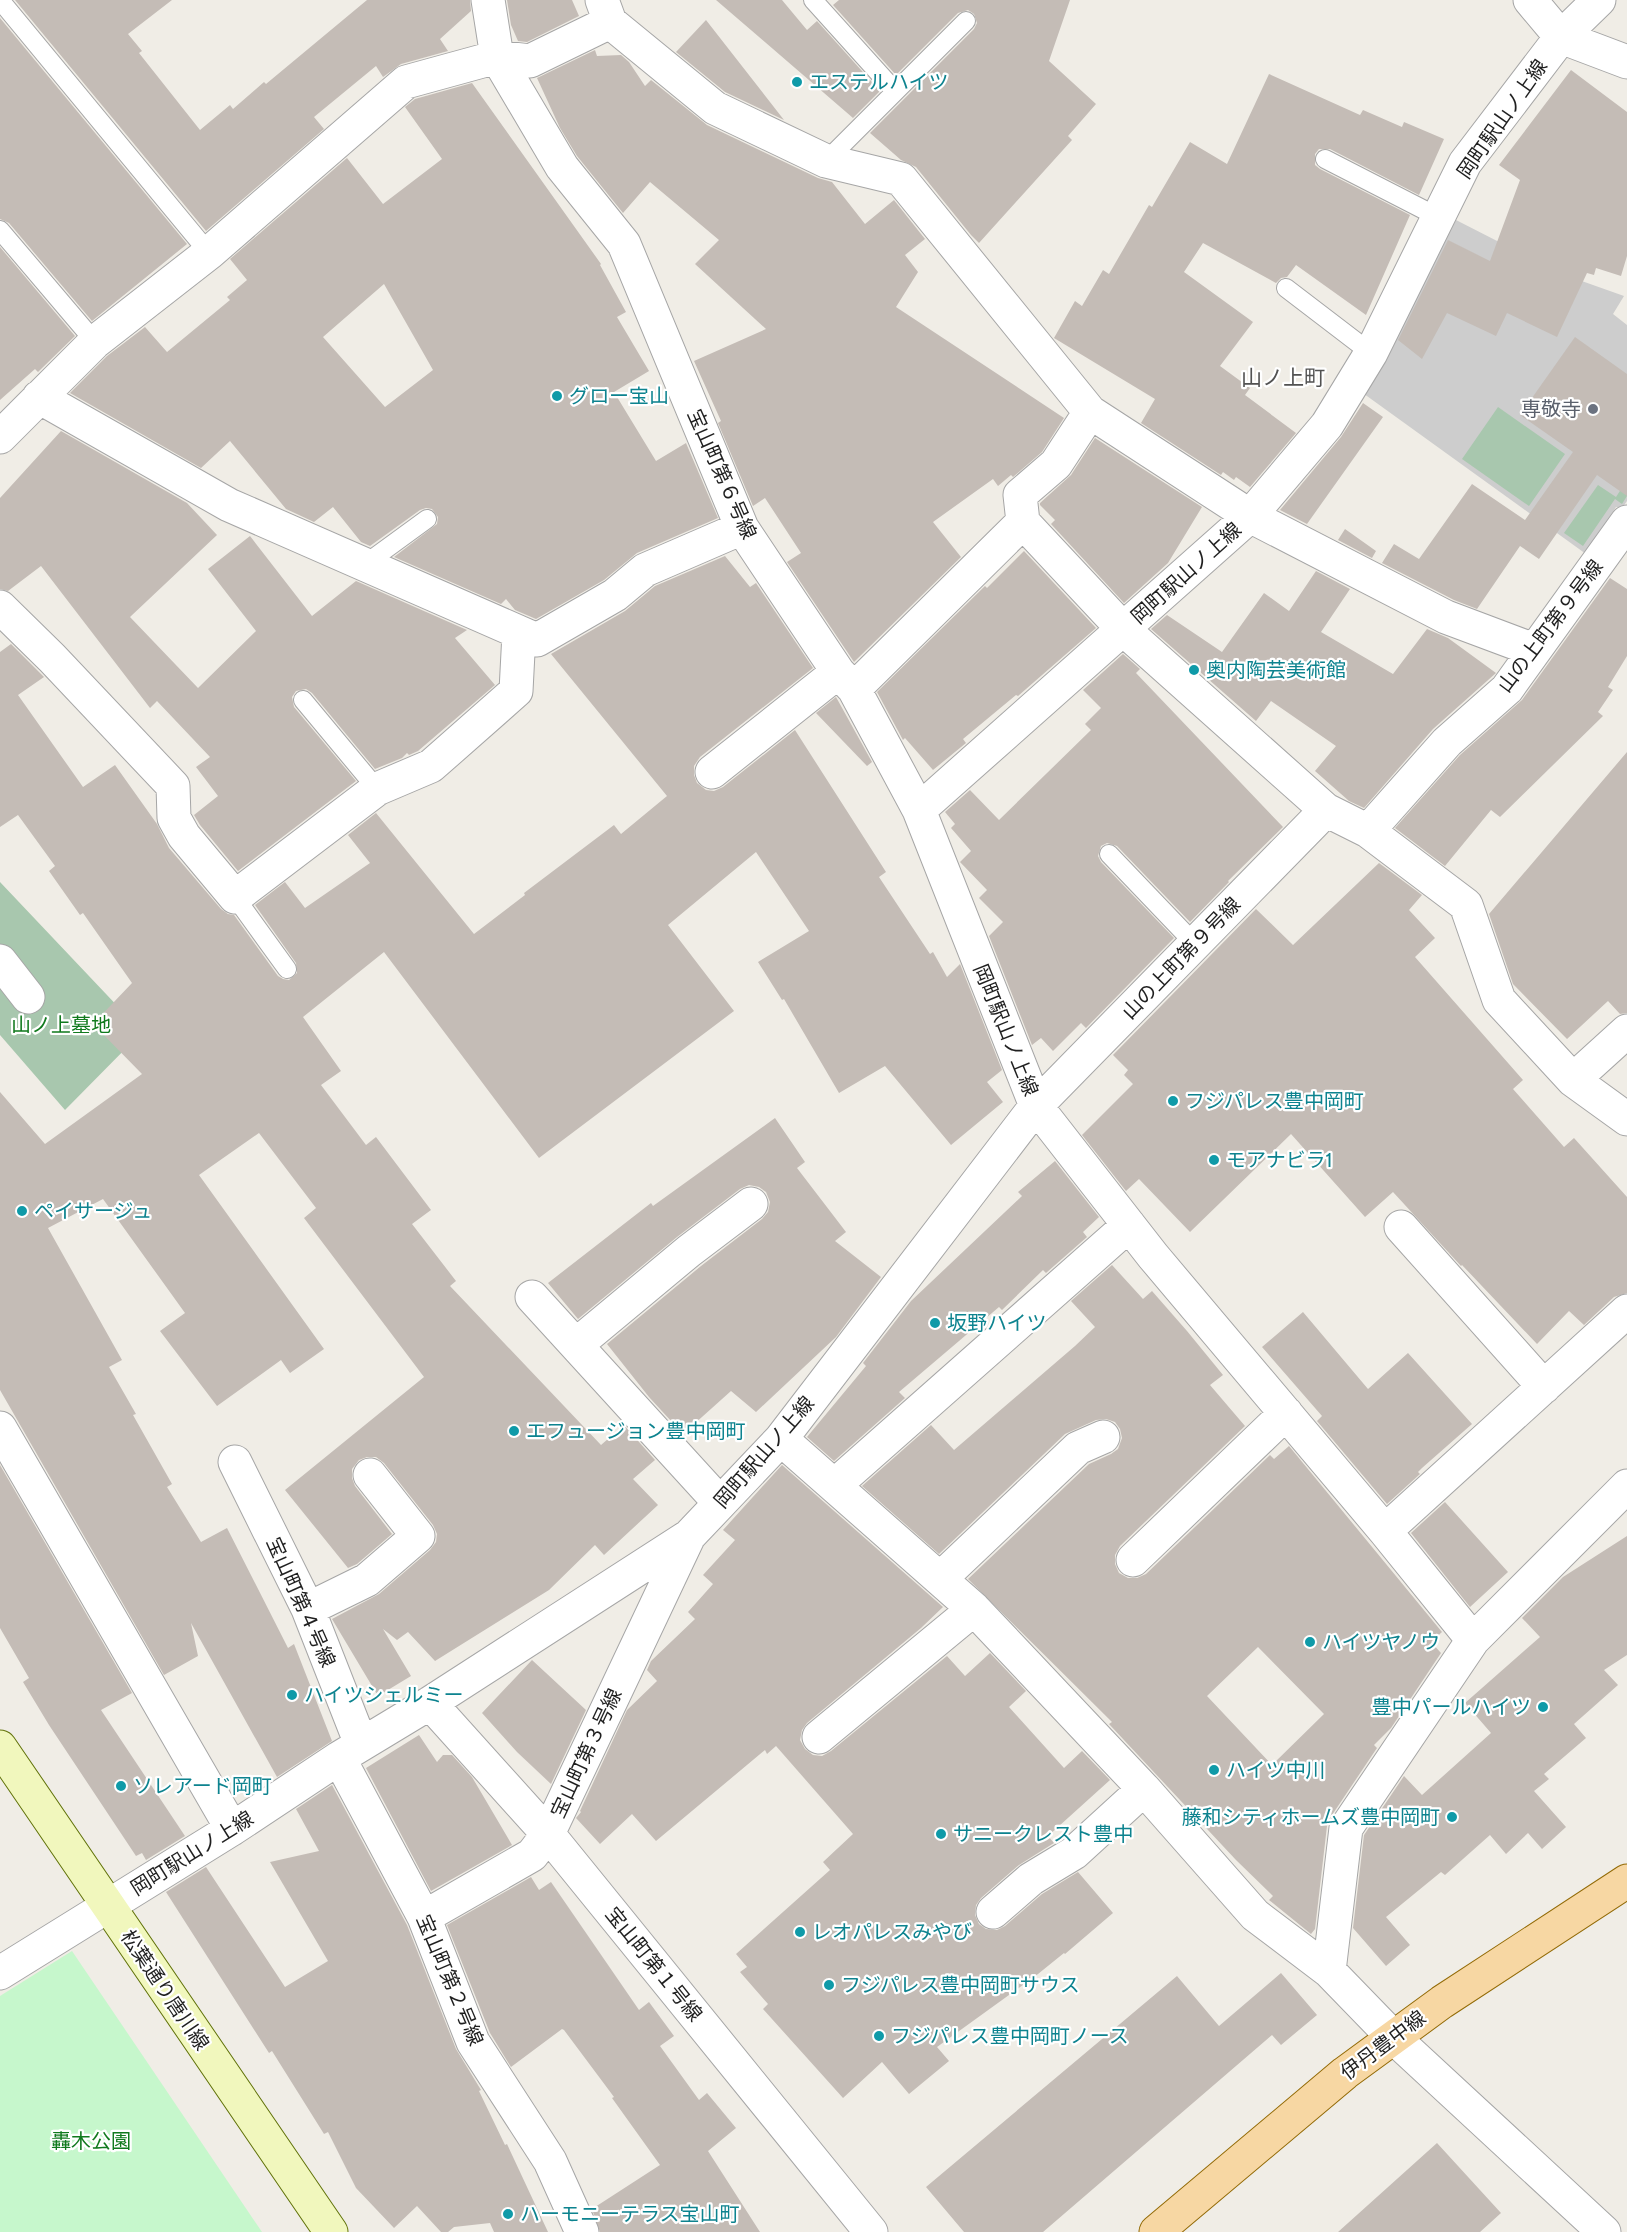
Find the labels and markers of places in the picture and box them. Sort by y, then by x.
place label: エステルハイツ [809,70,949,94]
marker: エステルハイツ [790,75,804,89]
place label: グロー宝山 [569,384,669,408]
marker: グロー宝山 [550,389,564,403]
place label: 専敬寺 [1521,397,1581,421]
marker: 専敬寺 [1586,402,1600,416]
place label: 奥内陶芸美術館 [1206,658,1346,682]
marker: 奥内陶芸美術館 [1187,663,1201,677]
place label: フジパレス豊中岡町 [1185,1089,1364,1113]
marker: フジパレス豊中岡町 [1166,1094,1180,1108]
place label: モアナビラ1 [1226,1148,1332,1172]
marker: モアナビラ1 [1207,1153,1221,1167]
place label: ペイサージュ [34,1199,152,1223]
marker: ペイサージュ [15,1204,29,1218]
place label: 坂野ハイツ [947,1311,1047,1335]
marker: 坂野ハイツ [928,1316,942,1330]
place label: エフュージョン豊中岡町 [526,1419,746,1443]
marker: エフュージョン豊中岡町 [507,1424,521,1438]
place label: ハイツヤノウ [1322,1630,1440,1654]
marker: ハイツヤノウ [1303,1635,1317,1649]
place label: ハイツシェルミー [304,1683,464,1707]
marker: ハイツシェルミー [285,1688,299,1702]
place label: 豊中パールハイツ [1371,1695,1531,1719]
marker: 豊中パールハイツ [1536,1700,1550,1714]
place label: ハイツ中川 [1226,1758,1326,1782]
marker: ハイツ中川 [1207,1763,1221,1777]
place label: ソレアード岡町 [133,1774,272,1798]
marker: ソレアード岡町 [114,1779,128,1793]
place label: 藤和シティホームズ豊中岡町 [1182,1805,1440,1829]
marker: 藤和シティホームズ豊中岡町 [1445,1810,1459,1824]
place label: サニークレスト豊中 [953,1822,1133,1846]
marker: サニークレスト豊中 [934,1827,948,1841]
place label: レオパレスみやび [812,1920,972,1944]
marker: レオパレスみやび [793,1925,807,1939]
place label: フジパレス豊中岡町サウス [841,1973,1080,1997]
marker: フジパレス豊中岡町サウス [822,1978,836,1992]
place label: フジパレス豊中岡町ノース [891,2024,1129,2048]
marker: フジパレス豊中岡町ノース [872,2029,886,2043]
place label: ハーモニーテラス宝山町 [520,2202,740,2226]
marker: ハーモニーテラス宝山町 [501,2207,515,2221]

